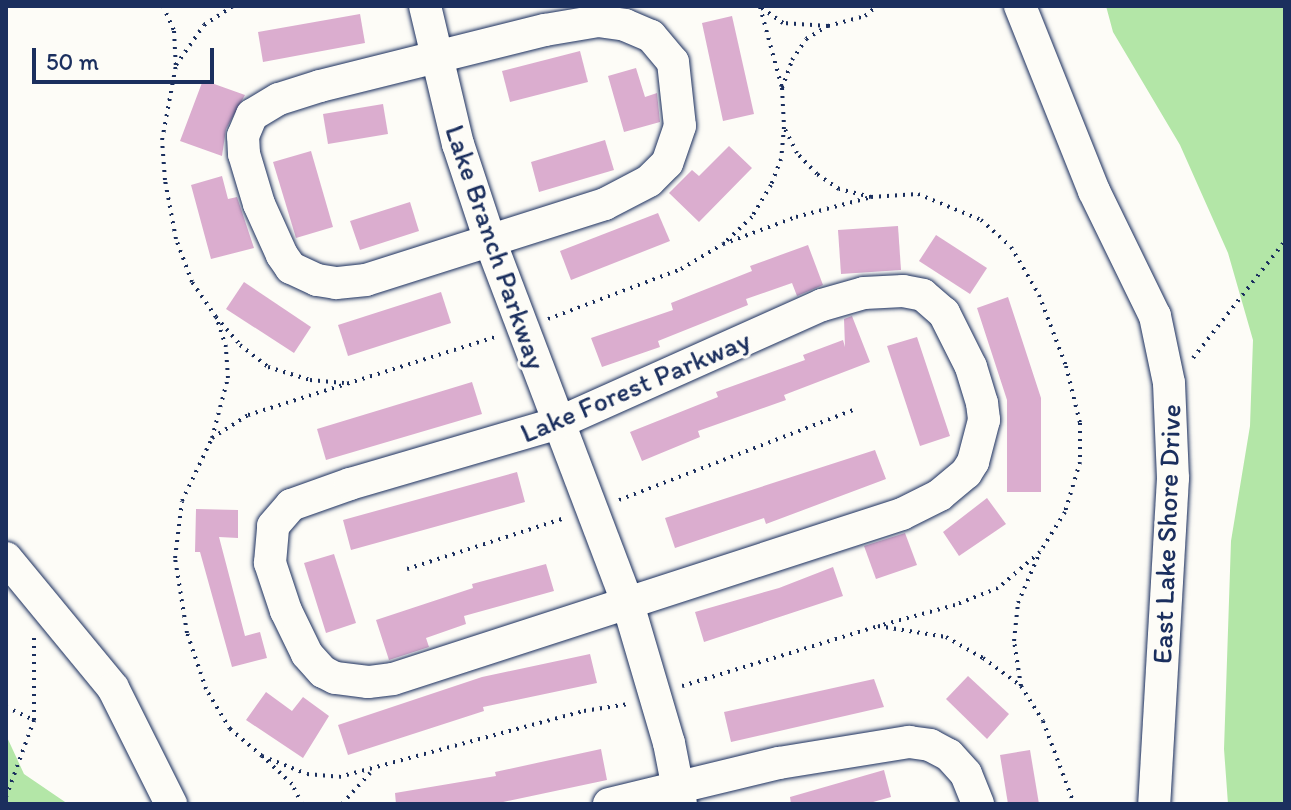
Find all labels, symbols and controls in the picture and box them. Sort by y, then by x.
scale bar [36,32,218,82]
text: 50 m [46,47,99,76]
street label: Lake Branch Parkway [438,120,554,374]
street label: Lake Forest Parkway [516,323,754,449]
street label: East Lake Shore Drive [1145,403,1187,665]

